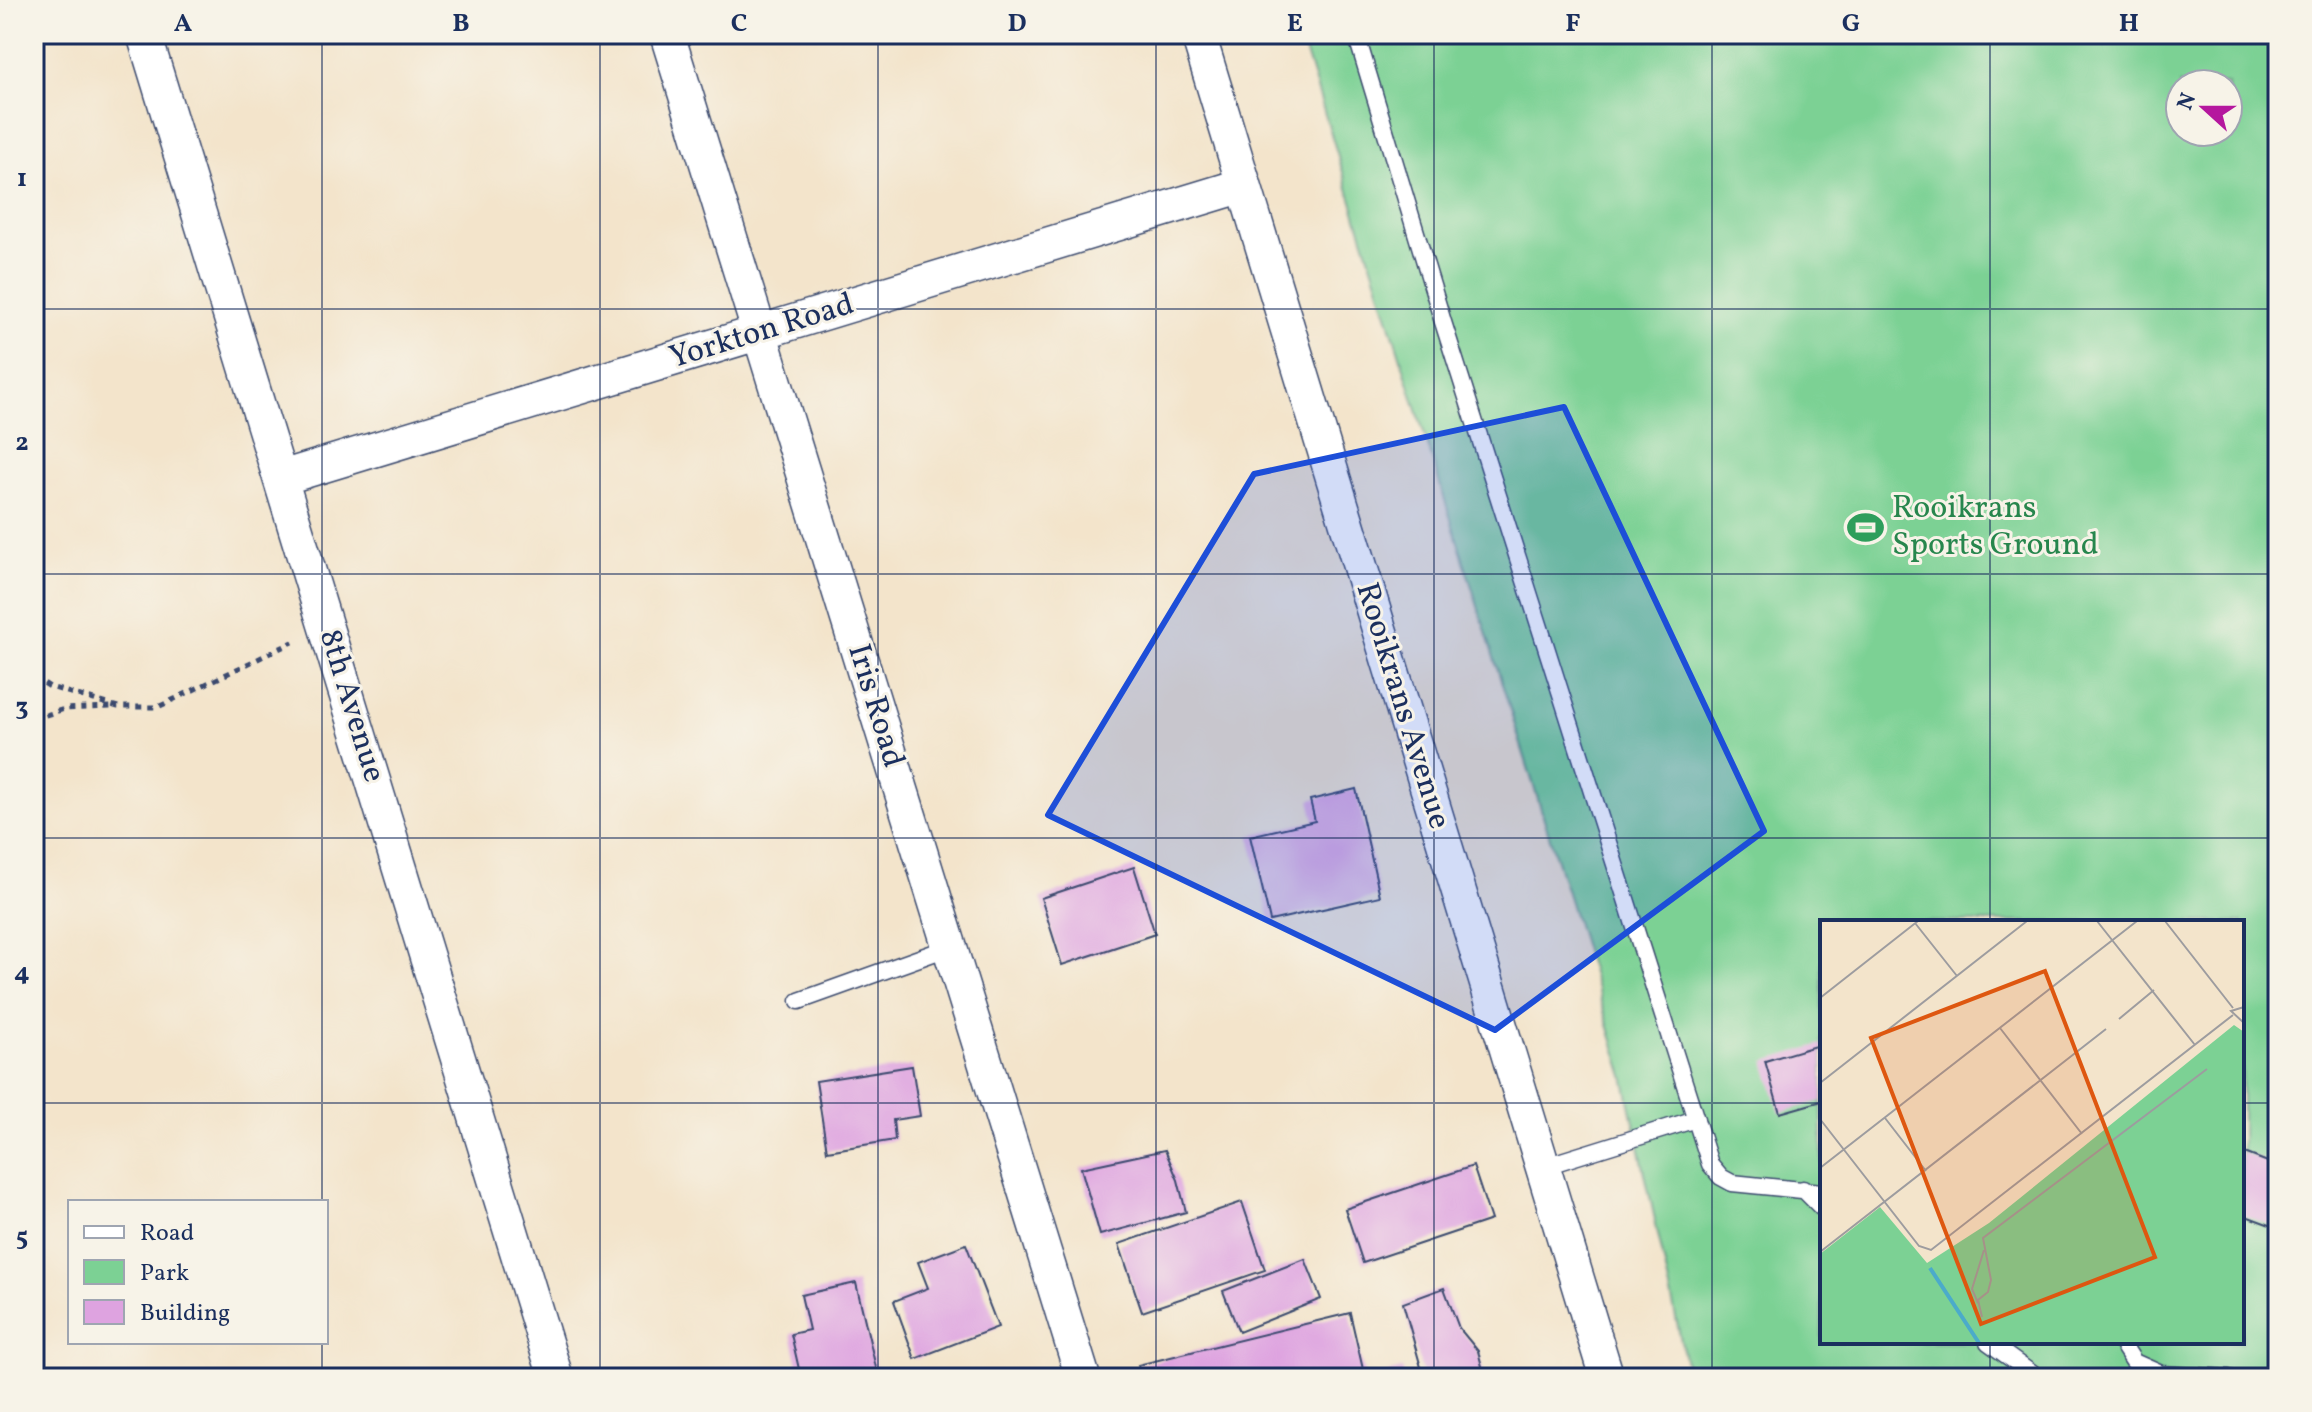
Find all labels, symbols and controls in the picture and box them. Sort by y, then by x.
text: A [174,6,193,42]
text: B [452,6,470,42]
text: C [731,6,747,42]
text: D [1007,6,1027,42]
text: E [1287,6,1303,42]
text: F [1565,6,1581,42]
text: G [1842,6,1860,42]
text: H [2119,6,2139,42]
north arrow [2164,68,2244,148]
text: N [2170,89,2205,115]
text: 1 [17,161,27,197]
street label: Yorkton Road [664,283,860,381]
text: 2 [15,425,29,461]
place label: Rooikrans Sports Ground [1892,487,2099,568]
sports icon: Rooikrans Sports Ground [1847,508,1885,546]
street label: Rooikrans Avenue [1344,577,1460,835]
street label: 8th Avenue [307,624,395,788]
street label: Iris Road [835,639,915,773]
text: 3 [15,690,29,726]
inset map [1820,920,2244,1344]
text: 4 [14,955,30,991]
legend [68,1200,328,1344]
text: Road [140,1217,194,1251]
text: 5 [16,1220,28,1256]
text: Park [140,1257,189,1291]
text: Building [140,1297,230,1331]

